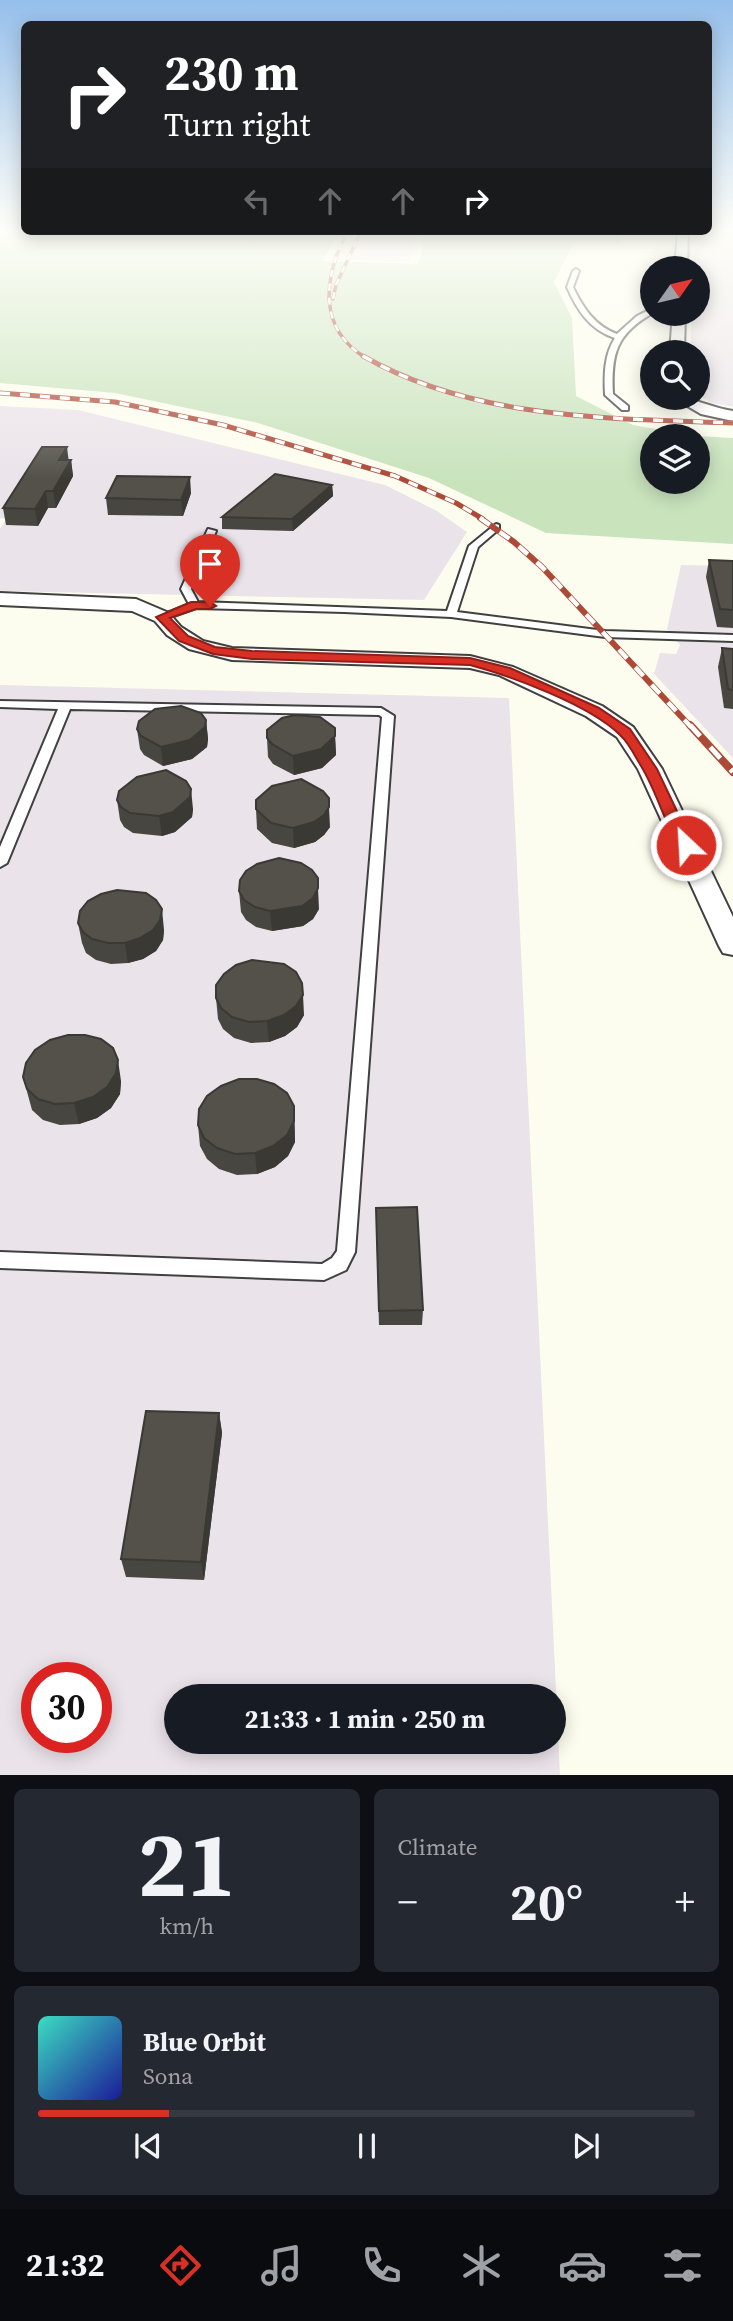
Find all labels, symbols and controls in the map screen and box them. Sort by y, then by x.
text: 230 m [164,39,299,106]
icon: right [49,49,140,140]
text: Turn right [164,103,310,147]
icon: left [238,182,276,220]
icon: ahead [311,182,349,220]
icon: ahead [384,182,422,220]
icon: right [457,182,495,220]
north arrow [640,256,710,326]
map controls [640,256,710,494]
button: search [640,340,710,410]
button: layers [640,424,710,494]
pin [180,534,240,606]
icon: arrive [191,545,229,583]
position arrow [649,808,723,882]
speed limit sign: 30 [21,1662,112,1753]
text: 21:33 · 1 min · 250 m [245,1701,485,1737]
text: 21 [137,1802,236,1926]
text: Climate [398,1831,477,1863]
text: 20° [510,1866,583,1937]
text: − [398,1876,418,1928]
text: + [675,1876,695,1928]
text: km/h [159,1910,214,1942]
text: Blue Orbit [143,2024,266,2060]
text: Sona [143,2060,193,2092]
icon: previous [129,2127,167,2165]
icon: pause [348,2127,386,2165]
icon: next [567,2127,605,2165]
icon: directions [156,2241,205,2290]
icon: music [257,2241,306,2290]
icon: phone [357,2241,406,2290]
icon: climate [457,2241,506,2290]
icon: car [558,2241,607,2290]
icon: filters [658,2241,707,2290]
text: 21:32 [26,2243,105,2287]

